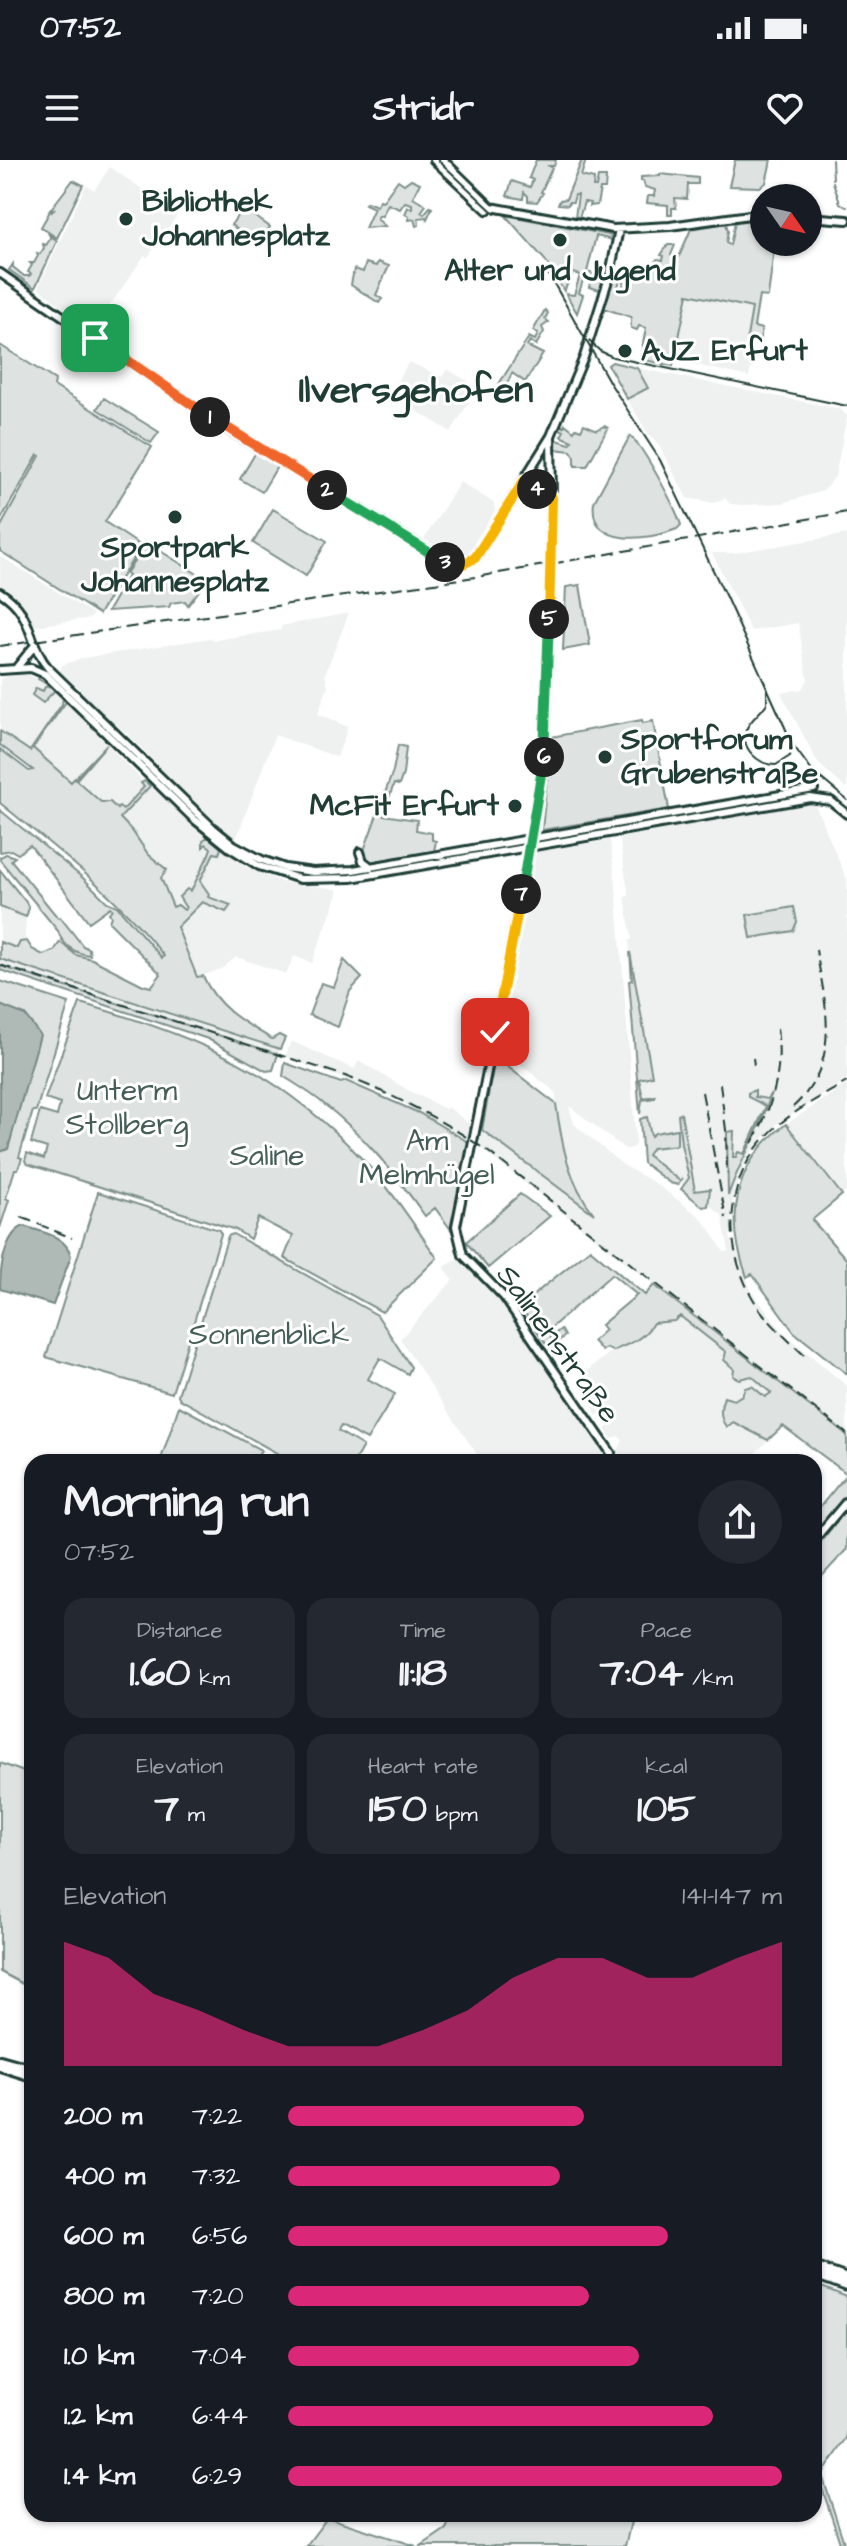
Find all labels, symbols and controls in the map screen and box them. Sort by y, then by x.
text: 07:52 [40,7,121,49]
text: Stridr [373,83,474,134]
icon: menu [40,86,84,130]
icon: heart [763,86,807,130]
place label: Bibliothek Johannesplatz [141,181,331,258]
north arrow [750,184,822,256]
map controls [750,184,822,256]
marker: Bibliothek Johannesplatz [117,210,135,228]
marker: Alter und Jugend [551,231,569,249]
place label: Alter und Jugend [444,250,676,294]
pin [61,304,129,372]
icon: arrive [73,316,117,360]
place label: AJZ Erfurt [641,330,809,372]
marker: AJZ Erfurt [616,342,634,360]
district label: Ilversgehofen [299,365,533,418]
pin: 1 [190,397,230,437]
text: 1 [209,401,211,432]
pin: 4 [517,469,557,509]
pin: 2 [307,470,347,510]
text: 4 [530,473,544,504]
text: 2 [321,474,333,505]
marker: Sportpark Johannesplatz [166,508,184,526]
place label: Sportpark Johannesplatz [80,527,270,604]
pin: 3 [425,542,465,582]
text: 3 [439,546,451,577]
pin: 5 [529,599,569,639]
text: 5 [541,603,557,634]
place label: Sportforum Grubenstraße [620,719,818,795]
pin: 6 [524,737,564,777]
text: 6 [537,741,551,772]
marker: Sportforum Grubenstraße [596,748,614,766]
place label: McFit Erfurt [310,785,500,827]
marker: McFit Erfurt [506,797,524,815]
pin: 7 [501,874,541,914]
text: 7 [514,878,528,909]
pin [461,998,529,1066]
icon: check [473,1010,517,1054]
park label: Unterm Stollberg [66,1070,188,1147]
park label: Am Melmhügel [359,1120,495,1197]
park label: Saline [229,1135,305,1177]
street label: Salinenstraße [486,1256,630,1432]
park label: Sonnenblick [189,1314,349,1356]
text: Morning run [64,1473,309,1534]
button: share [698,1480,782,1564]
text: 07:52 [64,1534,134,1570]
text: Distance [137,1615,222,1646]
text: Time [400,1615,446,1646]
text: Pace [641,1615,692,1646]
text: 1.60 [129,1646,190,1701]
text: 11:18 [399,1646,447,1701]
text: 7:04 [600,1646,683,1701]
text: km [190,1663,230,1694]
text: /km [683,1663,733,1694]
text: Elevation [136,1751,223,1782]
text: Heart rate [368,1751,478,1782]
text: kcal [645,1751,687,1782]
text: 7 [154,1782,179,1837]
text: 150 [368,1782,427,1837]
text: 105 [637,1782,696,1837]
text: m [179,1799,205,1830]
text: bpm [427,1799,478,1830]
text: Elevation [64,1878,166,1914]
text: 141–147 m [682,1878,782,1914]
text: 200 m [64,2098,142,2134]
text: 7:22 [192,2098,242,2134]
text: 400 m [64,2158,145,2194]
text: 7:32 [192,2158,240,2194]
text: 600 m [64,2218,144,2254]
text: 6:56 [192,2218,247,2254]
text: 800 m [64,2278,144,2314]
text: 7:20 [192,2278,244,2314]
text: 1.0 km [64,2338,134,2374]
text: 7:04 [192,2338,246,2374]
text: 1.2 km [64,2398,132,2434]
text: 6:44 [192,2398,248,2434]
text: 1.4 km [64,2458,135,2494]
text: 6:29 [192,2458,242,2494]

